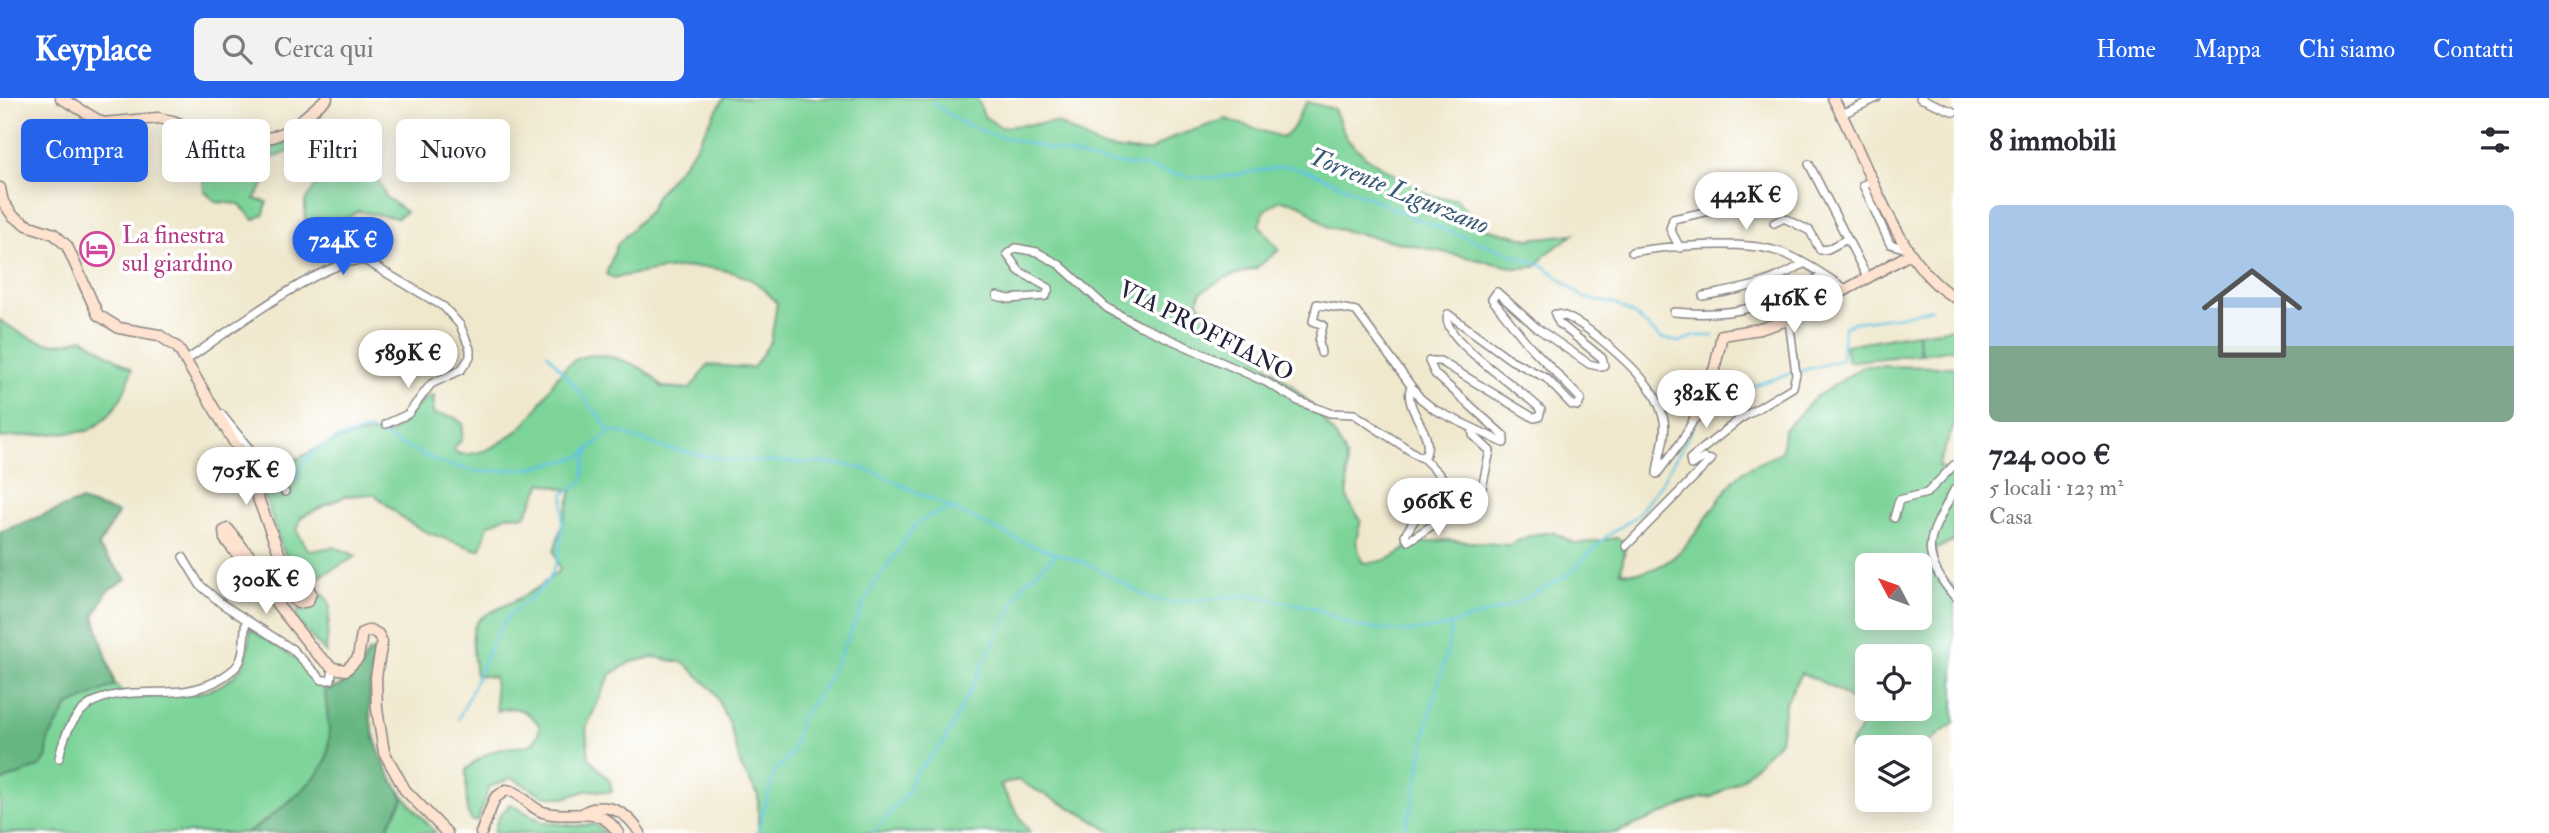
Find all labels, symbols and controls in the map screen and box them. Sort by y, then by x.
search box [194,18,684,81]
text: Keyplace [35,29,152,70]
icon: search [218,30,256,68]
text: Cerca qui [274,33,374,65]
text: Home [2096,34,2156,65]
text: Mappa [2194,34,2261,65]
text: Chi siamo [2299,34,2395,65]
text: Contatti [2433,34,2514,65]
chip: Compra [21,119,148,182]
chip: Affitta [162,119,270,182]
chip: Filtri [284,119,382,182]
chip: Nuovo [396,119,510,182]
icon: filters [2476,121,2514,159]
text: 8 immobili [1989,122,2117,159]
water label: Torrente Ligurzano [1304,140,1494,242]
pin: 442K € [1689,172,1803,232]
text: 442K € [1711,180,1781,209]
pin: 724K € [286,218,400,277]
place label: La finestra sul giardino [122,220,233,279]
text: 724K € [309,225,378,254]
hotel icon: La finestra sul giardino [78,230,116,268]
icon: home [2189,250,2315,376]
street label: VIA PROFFIANO [1113,273,1299,389]
pin: 416K € [1737,275,1851,335]
text: 416K € [1761,283,1827,312]
pin: 589K € [351,330,465,390]
text: 589K € [374,338,442,367]
pin: 382K € [1649,370,1763,430]
text: 382K € [1673,378,1739,407]
text: 724 000 € [1989,436,2110,473]
pin: 705K € [189,448,303,507]
text: 705K € [213,455,279,484]
text: 5 locali · 123 m² [1989,473,2124,502]
pin: 966K € [1381,478,1495,538]
text: 966K € [1403,486,1473,515]
text: Casa [1989,502,2033,531]
north arrow [1855,553,1932,630]
map controls [1855,553,1932,812]
pin: 300K € [209,556,323,616]
text: 300K € [233,564,299,593]
button: locate [1855,644,1932,721]
button: layers [1855,735,1932,812]

